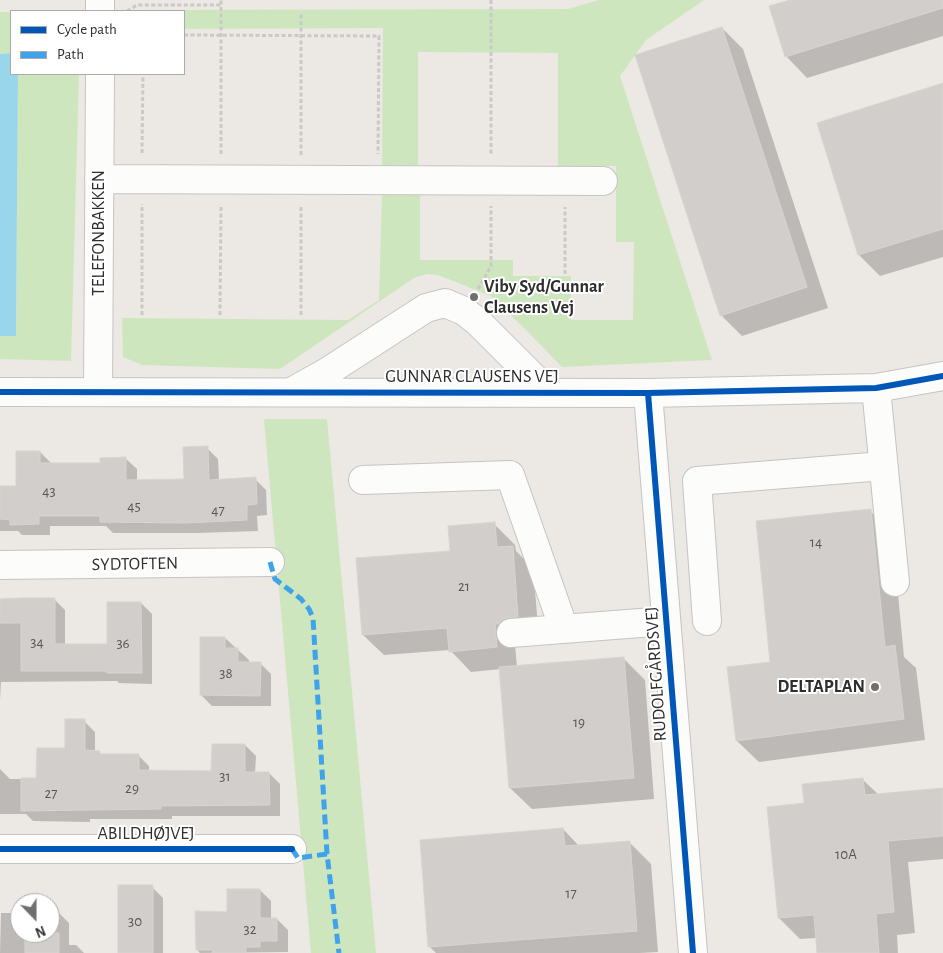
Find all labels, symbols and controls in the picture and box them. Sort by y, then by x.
legend [10,10,185,75]
text: Cycle path [57,22,117,37]
text: Path [57,47,84,62]
street label: TELEFONBAKKEN [88,170,110,296]
place label: Viby Syd/Gunnar Clausens Vej [484,276,604,318]
marker: Viby Syd/Gunnar Clausens Vej [468,291,480,303]
street label: GUNNAR CLAUSENS VEJ [385,366,559,388]
house number: 43 [42,482,56,500]
house number: 45 [127,497,141,515]
house number: 47 [211,501,225,519]
house number: 14 [810,533,822,551]
street label: SYDTOFTEN [92,552,178,576]
house number: 21 [458,577,470,595]
street label: RUDOLFGÅRDSVEJ [641,606,671,742]
house number: 34 [30,633,44,651]
house number: 36 [116,634,130,652]
house number: 38 [219,664,233,682]
place label: DELTAPLAN [777,676,865,698]
marker: DELTAPLAN [869,681,881,693]
house number: 19 [573,713,585,731]
house number: 31 [219,767,231,785]
house number: 29 [125,779,139,797]
house number: 27 [44,784,58,802]
street label: ABILDHØJVEJ [97,823,195,845]
house number: 10A [835,845,857,863]
house number: 17 [565,884,577,902]
north arrow [10,893,60,943]
house number: 30 [128,912,142,930]
house number: 32 [243,920,257,938]
text: N [33,923,47,939]

